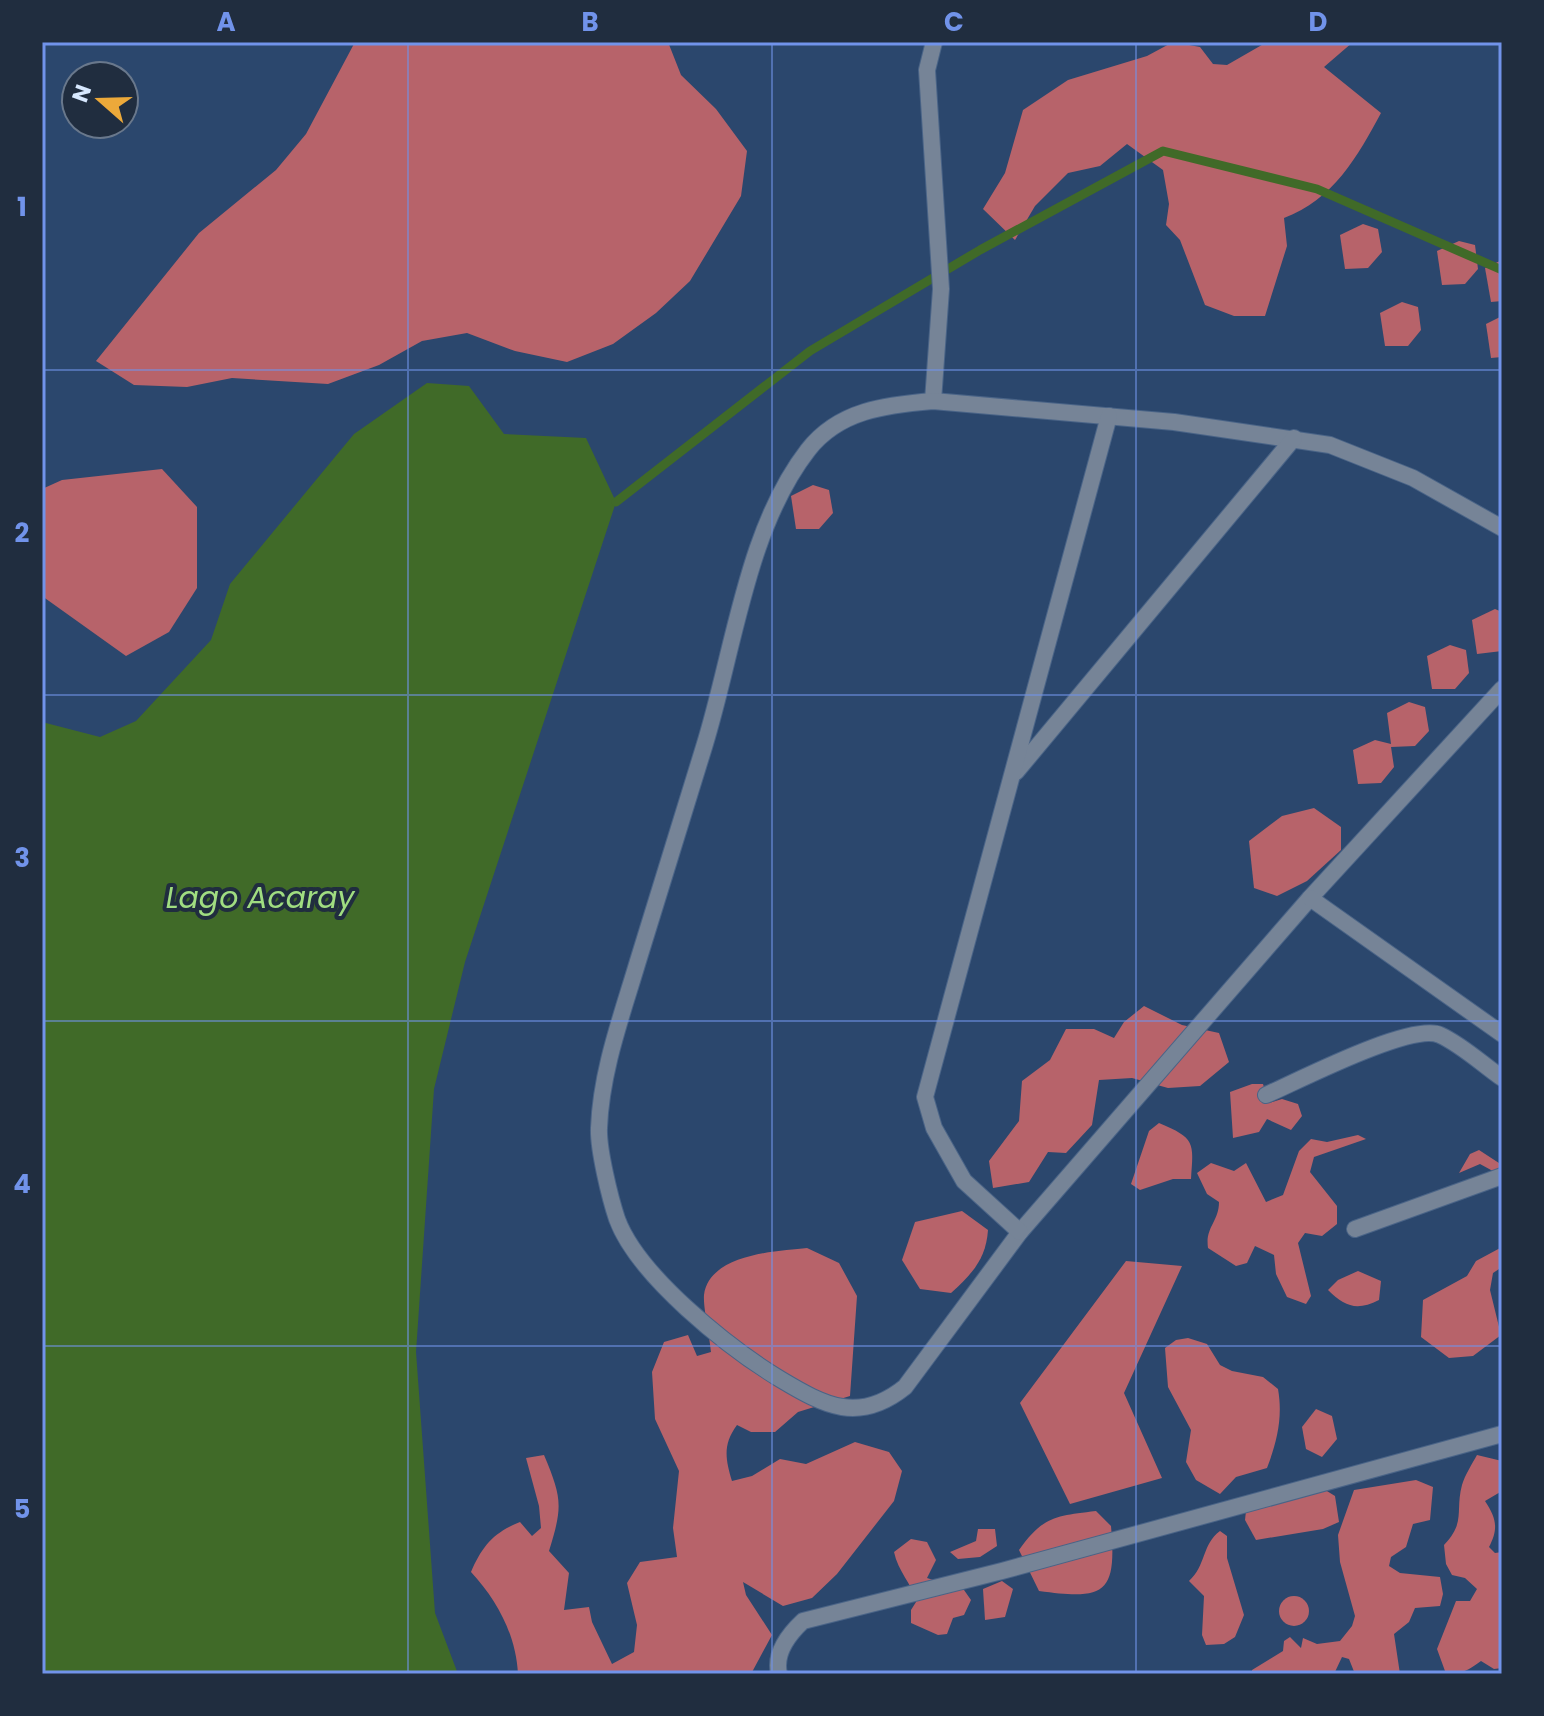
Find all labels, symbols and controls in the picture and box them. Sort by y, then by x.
text: A [216,4,236,40]
text: B [581,4,599,40]
text: C [944,4,964,40]
text: D [1309,4,1328,40]
north arrow [60,60,140,140]
text: N [64,80,99,106]
text: 1 [17,189,27,225]
text: 2 [15,515,30,551]
text: 3 [14,840,30,876]
water label: Lago Acaray [166,876,355,919]
text: 4 [13,1166,31,1202]
text: 5 [14,1491,30,1527]

